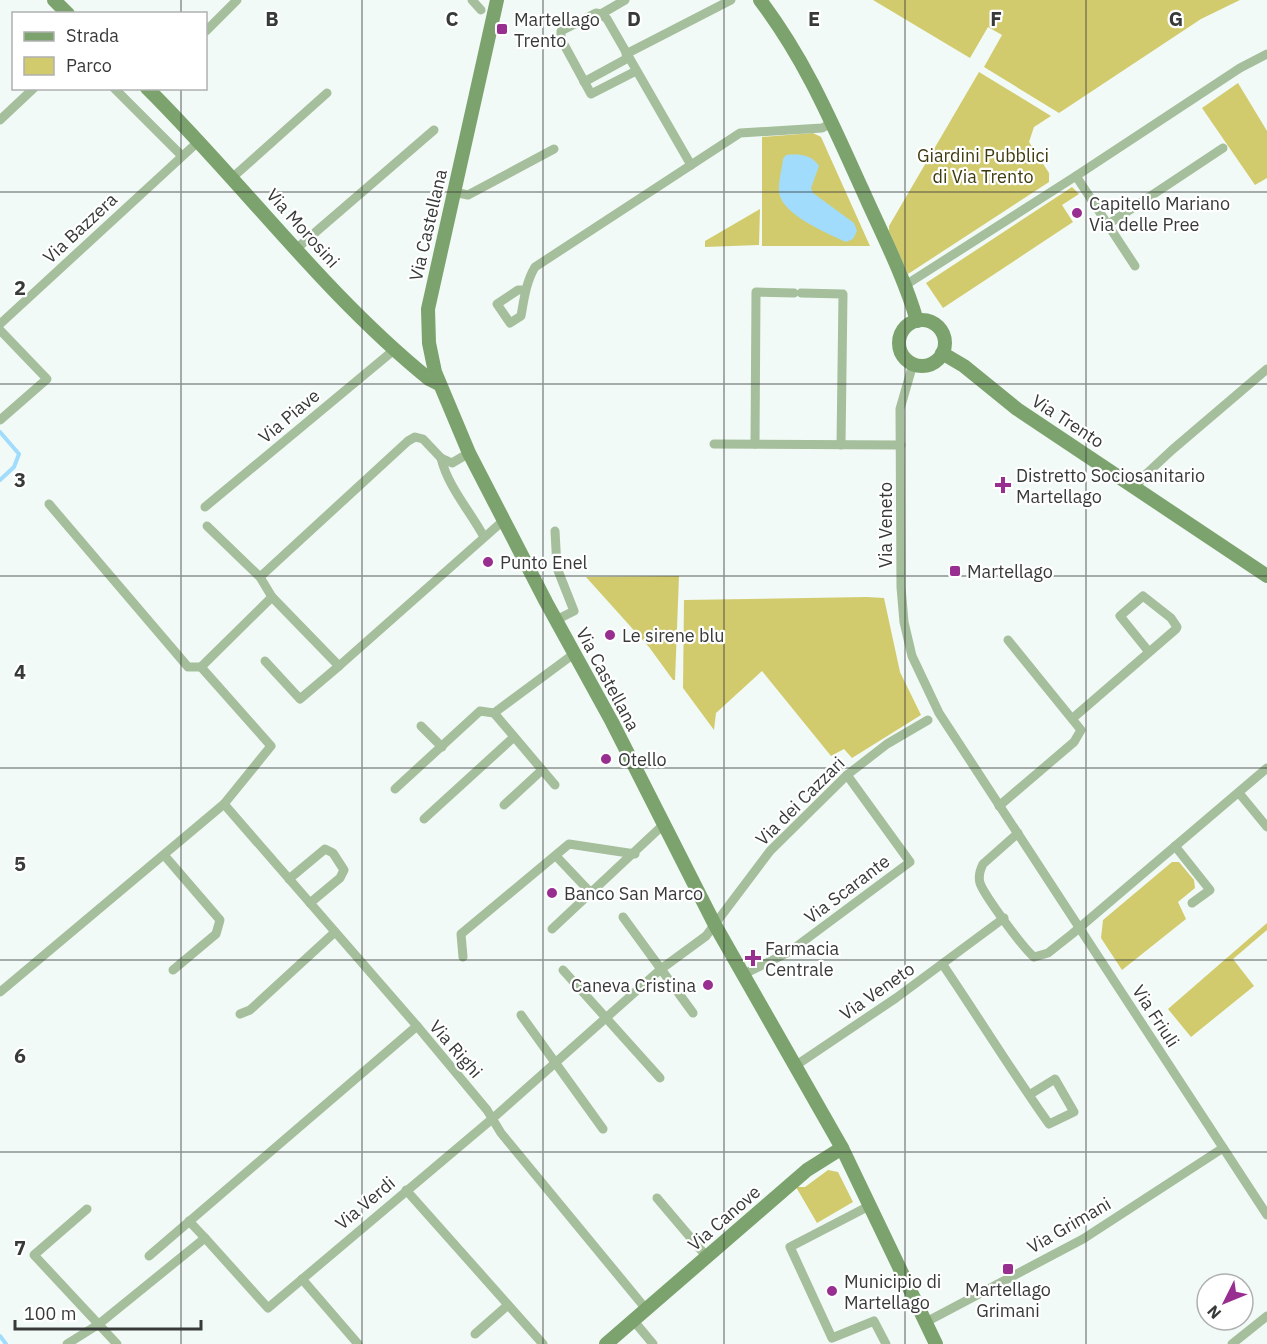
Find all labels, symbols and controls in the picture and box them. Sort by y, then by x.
text: B [265,5,279,32]
text: C [445,5,459,32]
text: D [627,5,641,32]
text: E [808,5,820,32]
text: F [990,5,1002,32]
text: G [1169,5,1183,32]
place label: Martellago Trento [514,8,600,52]
legend [12,12,207,90]
marker: Martellago Trento [495,22,509,36]
text: Strada [66,24,119,47]
text: Parco [66,54,112,77]
park label: Giardini Pubblici di Via Trento [917,144,1049,188]
street label: Via Castellana [404,166,452,283]
street label: Via Morosini [261,184,345,272]
street label: Via Bazzera [38,188,122,268]
place label: Capitello Mariano Via delle Pree [1089,192,1230,236]
marker: Capitello Mariano Via delle Pree [1070,206,1084,220]
text: 2 [14,274,26,301]
street label: Via Piave [254,384,324,448]
street label: Via Trento [1027,389,1109,453]
place label: Distretto Sociosanitario Martellago [1016,464,1205,508]
text: 3 [14,466,26,493]
marker: Distretto Sociosanitario Martellago [994,476,1012,494]
street label: Via Veneto [874,482,897,568]
place label: Punto Enel [500,551,588,574]
marker: Punto Enel [481,555,495,569]
place label: Martellago [967,560,1053,583]
marker: Martellago [948,564,962,578]
street label: Via Castellana [571,623,645,735]
place label: Le sirene blu [622,624,725,647]
marker: Le sirene blu [603,628,617,642]
text: 4 [14,658,26,685]
place label: Otello [618,748,667,771]
marker: Otello [599,752,613,766]
street label: Via dei Cazzari [751,752,849,850]
street label: Via Scarante [800,849,894,929]
text: 5 [14,850,26,877]
place label: Banco San Marco [564,882,703,905]
marker: Banco San Marco [545,886,559,900]
place label: Farmacia Centrale [765,937,839,981]
marker: Farmacia Centrale [746,951,760,965]
street label: Via Veneto [835,957,919,1025]
place label: Caneva Cristina [571,974,696,997]
marker: Caneva Cristina [701,978,715,992]
street label: Via Friuli [1127,980,1185,1052]
street label: Via Righi [424,1015,488,1083]
text: 6 [14,1042,26,1069]
street label: Via Verdi [330,1171,400,1235]
street label: Via Canove [683,1180,765,1256]
street label: Via Grimani [1023,1192,1115,1258]
text: 7 [14,1234,26,1261]
marker: Martellago Grimani [1001,1262,1015,1276]
place label: Municipio di Martellago [844,1270,941,1314]
north arrow [1195,1272,1255,1332]
place label: Martellago Grimani [965,1278,1051,1322]
marker: Municipio di Martellago [825,1284,839,1298]
scale bar [15,1293,201,1331]
text: N [1203,1301,1225,1323]
text: 100 m [24,1302,76,1325]

